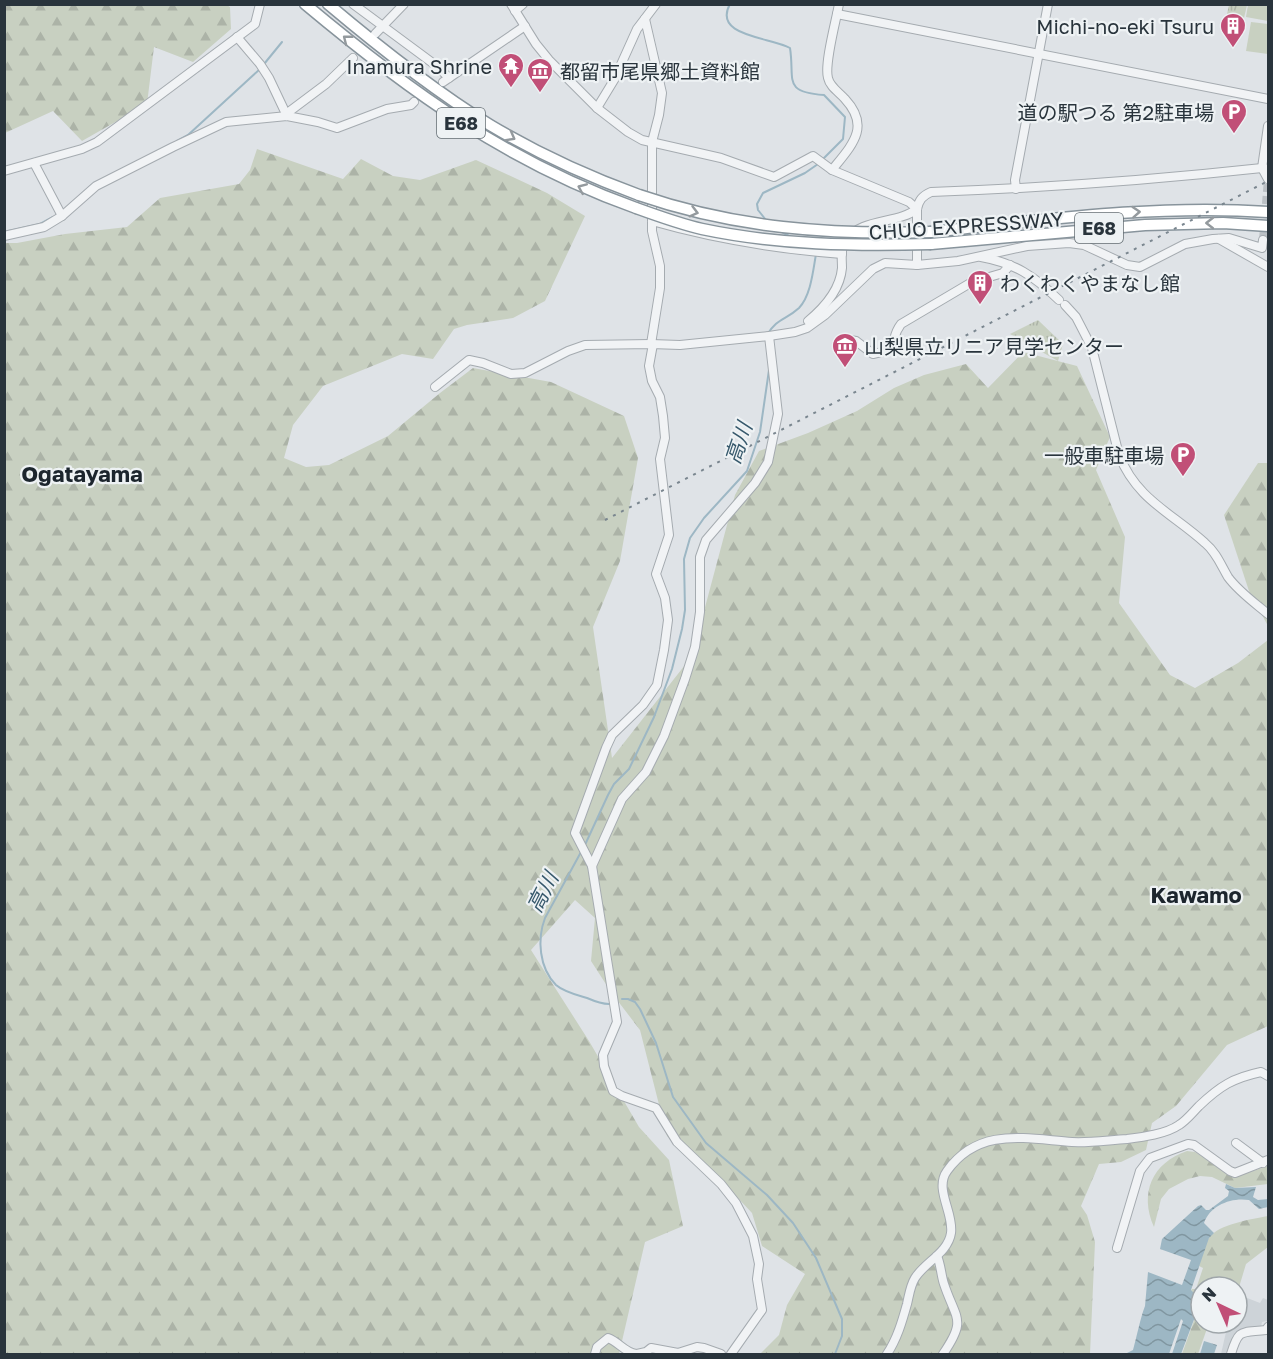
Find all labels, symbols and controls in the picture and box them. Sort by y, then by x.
building icon: Michi-no-eki Tsuru [1218,11,1248,49]
place label: Michi-no-eki Tsuru [1036,14,1214,38]
one-way arrow [343,35,354,46]
temple icon: Inamura Shrine [496,51,526,89]
place label: Inamura Shrine [346,54,492,78]
museum icon: 都留市尾県郷土資料館 [525,56,555,94]
place label: 都留市尾県郷土資料館 [560,59,760,83]
parking icon: 道の駅つる 第2駐車場 [1219,97,1249,135]
place label: 道の駅つる 第2駐車場 [1017,100,1214,124]
road number: E68 [437,108,485,138]
one-way arrow [505,130,515,141]
one-way arrow [577,183,588,195]
one-way arrow [689,205,699,218]
street label: CHUO EXPRESSWAY [868,206,1064,244]
one-way arrow [1131,206,1140,219]
road number: E68 [1075,213,1123,243]
one-way arrow [1206,217,1215,229]
building icon: わくわくやまなし館 [965,268,995,306]
place label: わくわくやまなし館 [1000,271,1180,295]
museum icon: 山梨県立リニア見学センター [830,331,860,369]
place label: 山梨県立リニア見学センター [864,334,1124,358]
water label: 高川 [719,417,758,467]
parking icon: 一般車駐車場 [1168,440,1198,478]
place label: 一般車駐車場 [1044,443,1164,467]
district label: Ogatayama [21,460,143,487]
water label: 高川 [521,866,564,917]
district label: Kawamo [1150,881,1242,908]
north arrow [1189,1275,1249,1335]
text: N [1197,1283,1220,1306]

